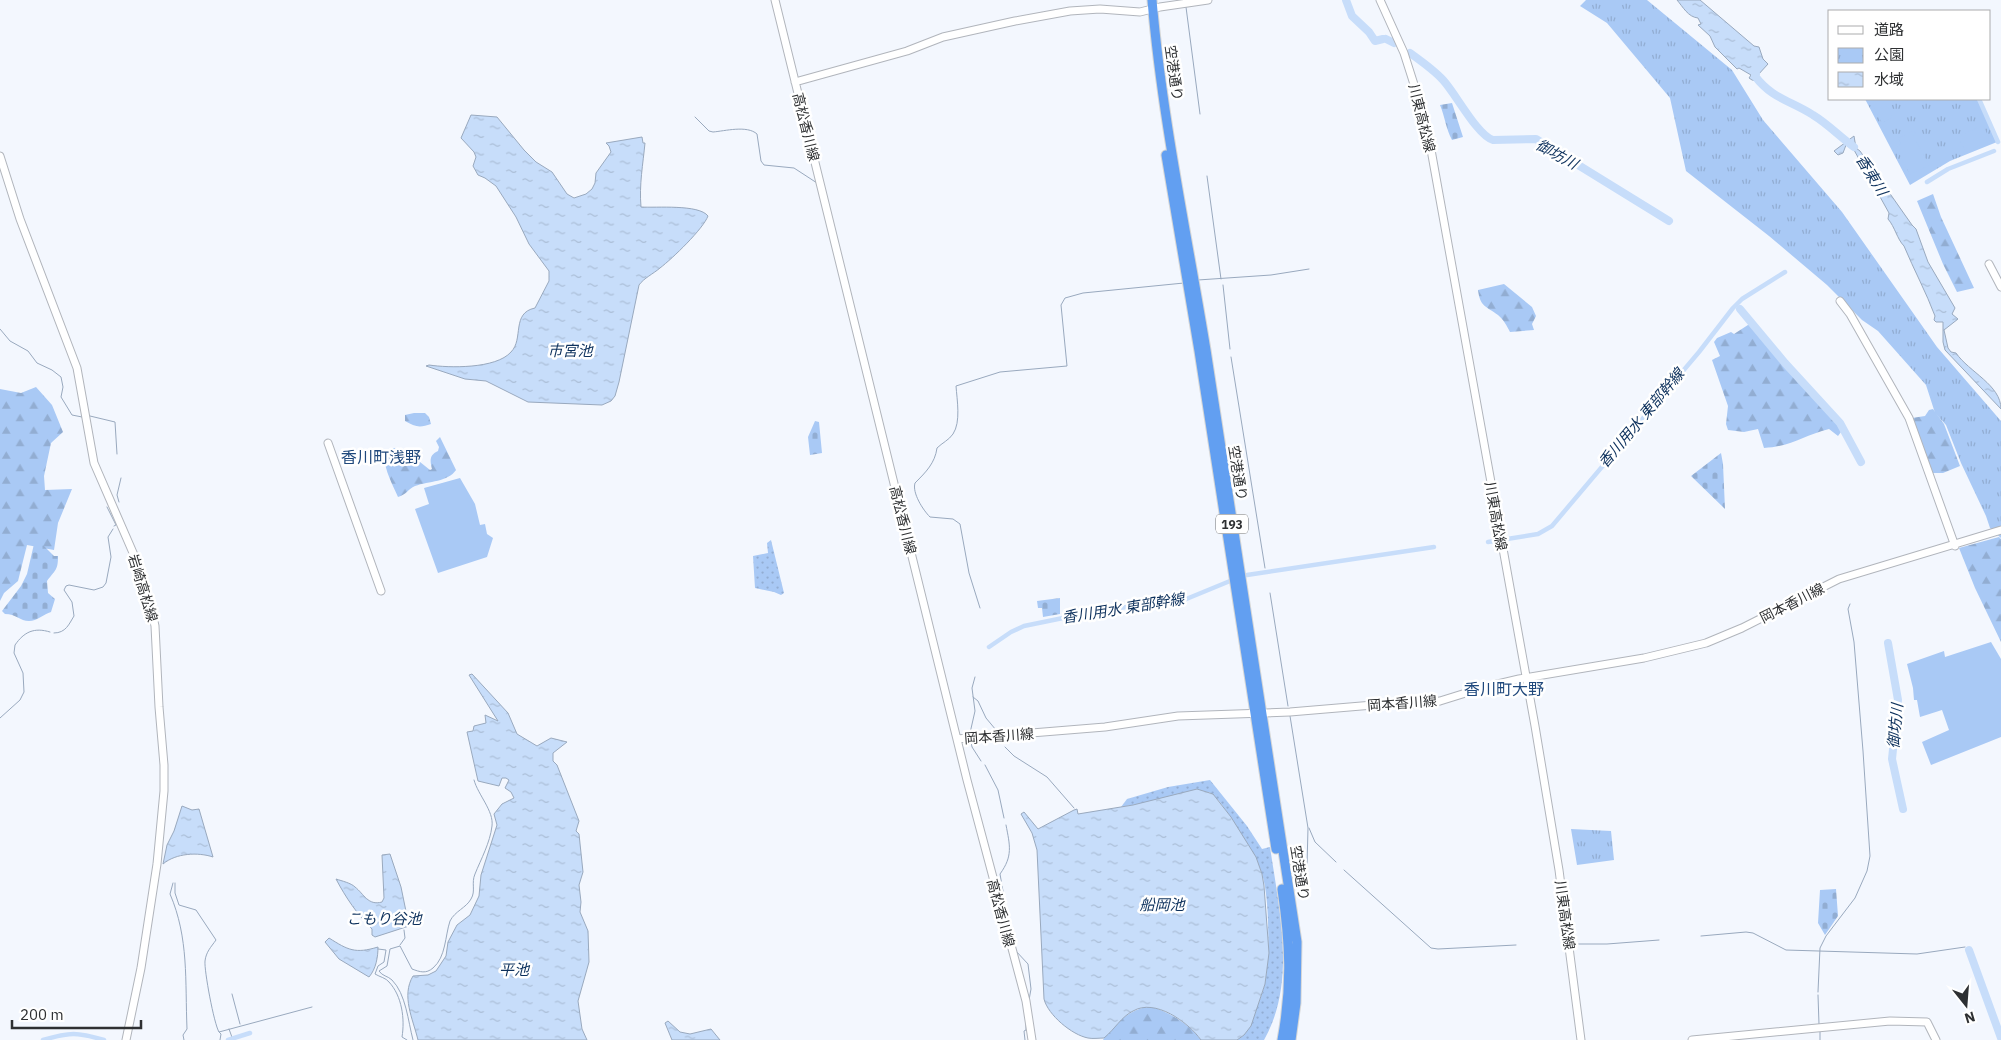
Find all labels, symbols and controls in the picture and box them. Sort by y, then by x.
legend [1828,10,1991,100]
text: 道路 [1874,20,1904,39]
street label: 空港通り [1161,44,1187,102]
text: 公園 [1874,45,1904,64]
text: 水域 [1874,70,1904,89]
street label: 川東高松線 [1405,82,1439,154]
street label: 高松香川線 [789,91,823,163]
water label: 御坊川 [1533,135,1583,174]
water label: 香東川 [1852,151,1893,201]
water label: 市宮池 [547,341,594,360]
water label: 香川用水 東部幹線 [1594,363,1689,471]
street label: 空港通り [1225,444,1251,502]
district label: 香川町浅野 [341,447,421,467]
street label: 川東高松線 [1481,480,1511,552]
street label: 高松香川線 [886,484,920,556]
road number: 193 [1216,514,1248,534]
street label: 岩崎高松線 [124,552,162,624]
street label: 岡本香川線 [1757,579,1827,627]
water label: 香川用水 東部幹線 [1061,589,1187,627]
district label: 香川町大野 [1464,679,1544,699]
street label: 岡本香川線 [1366,692,1438,714]
water label: 御坊川 [1884,701,1907,749]
street label: 岡本香川線 [963,725,1035,747]
street label: 空港通り [1287,844,1313,902]
street label: 高松香川線 [983,877,1019,949]
street label: 川東高松線 [1551,879,1579,951]
water label: 船岡池 [1139,895,1186,914]
water label: こもり谷池 [346,909,423,928]
water label: 平池 [499,960,531,979]
north arrow [1941,980,1991,1030]
scale bar [12,998,141,1030]
text: 200 m [20,1005,64,1024]
text: N [1962,1007,1977,1028]

